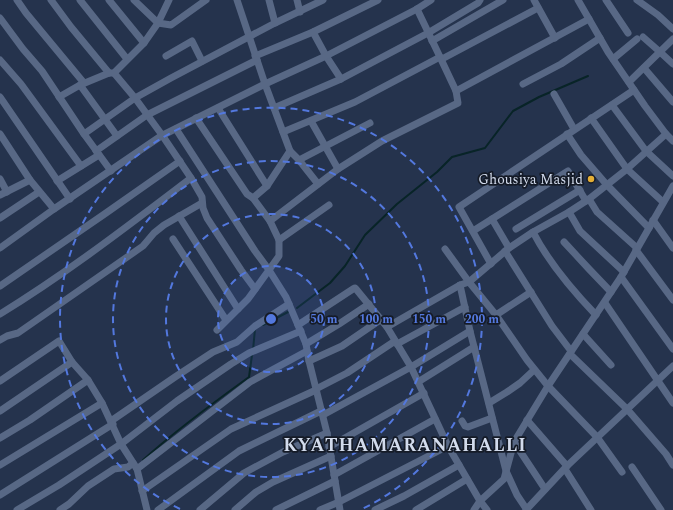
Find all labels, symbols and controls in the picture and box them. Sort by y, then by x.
place label: Ghousiya Masjid [478,169,583,190]
marker: Ghousiya Masjid [586,174,596,184]
text: 50 m [310,310,338,329]
text: 100 m [359,310,393,329]
text: 150 m [412,310,446,329]
text: 200 m [465,310,499,329]
centre of rings [264,312,278,326]
district label: KYATHAMARANAHALLI [283,432,527,459]

